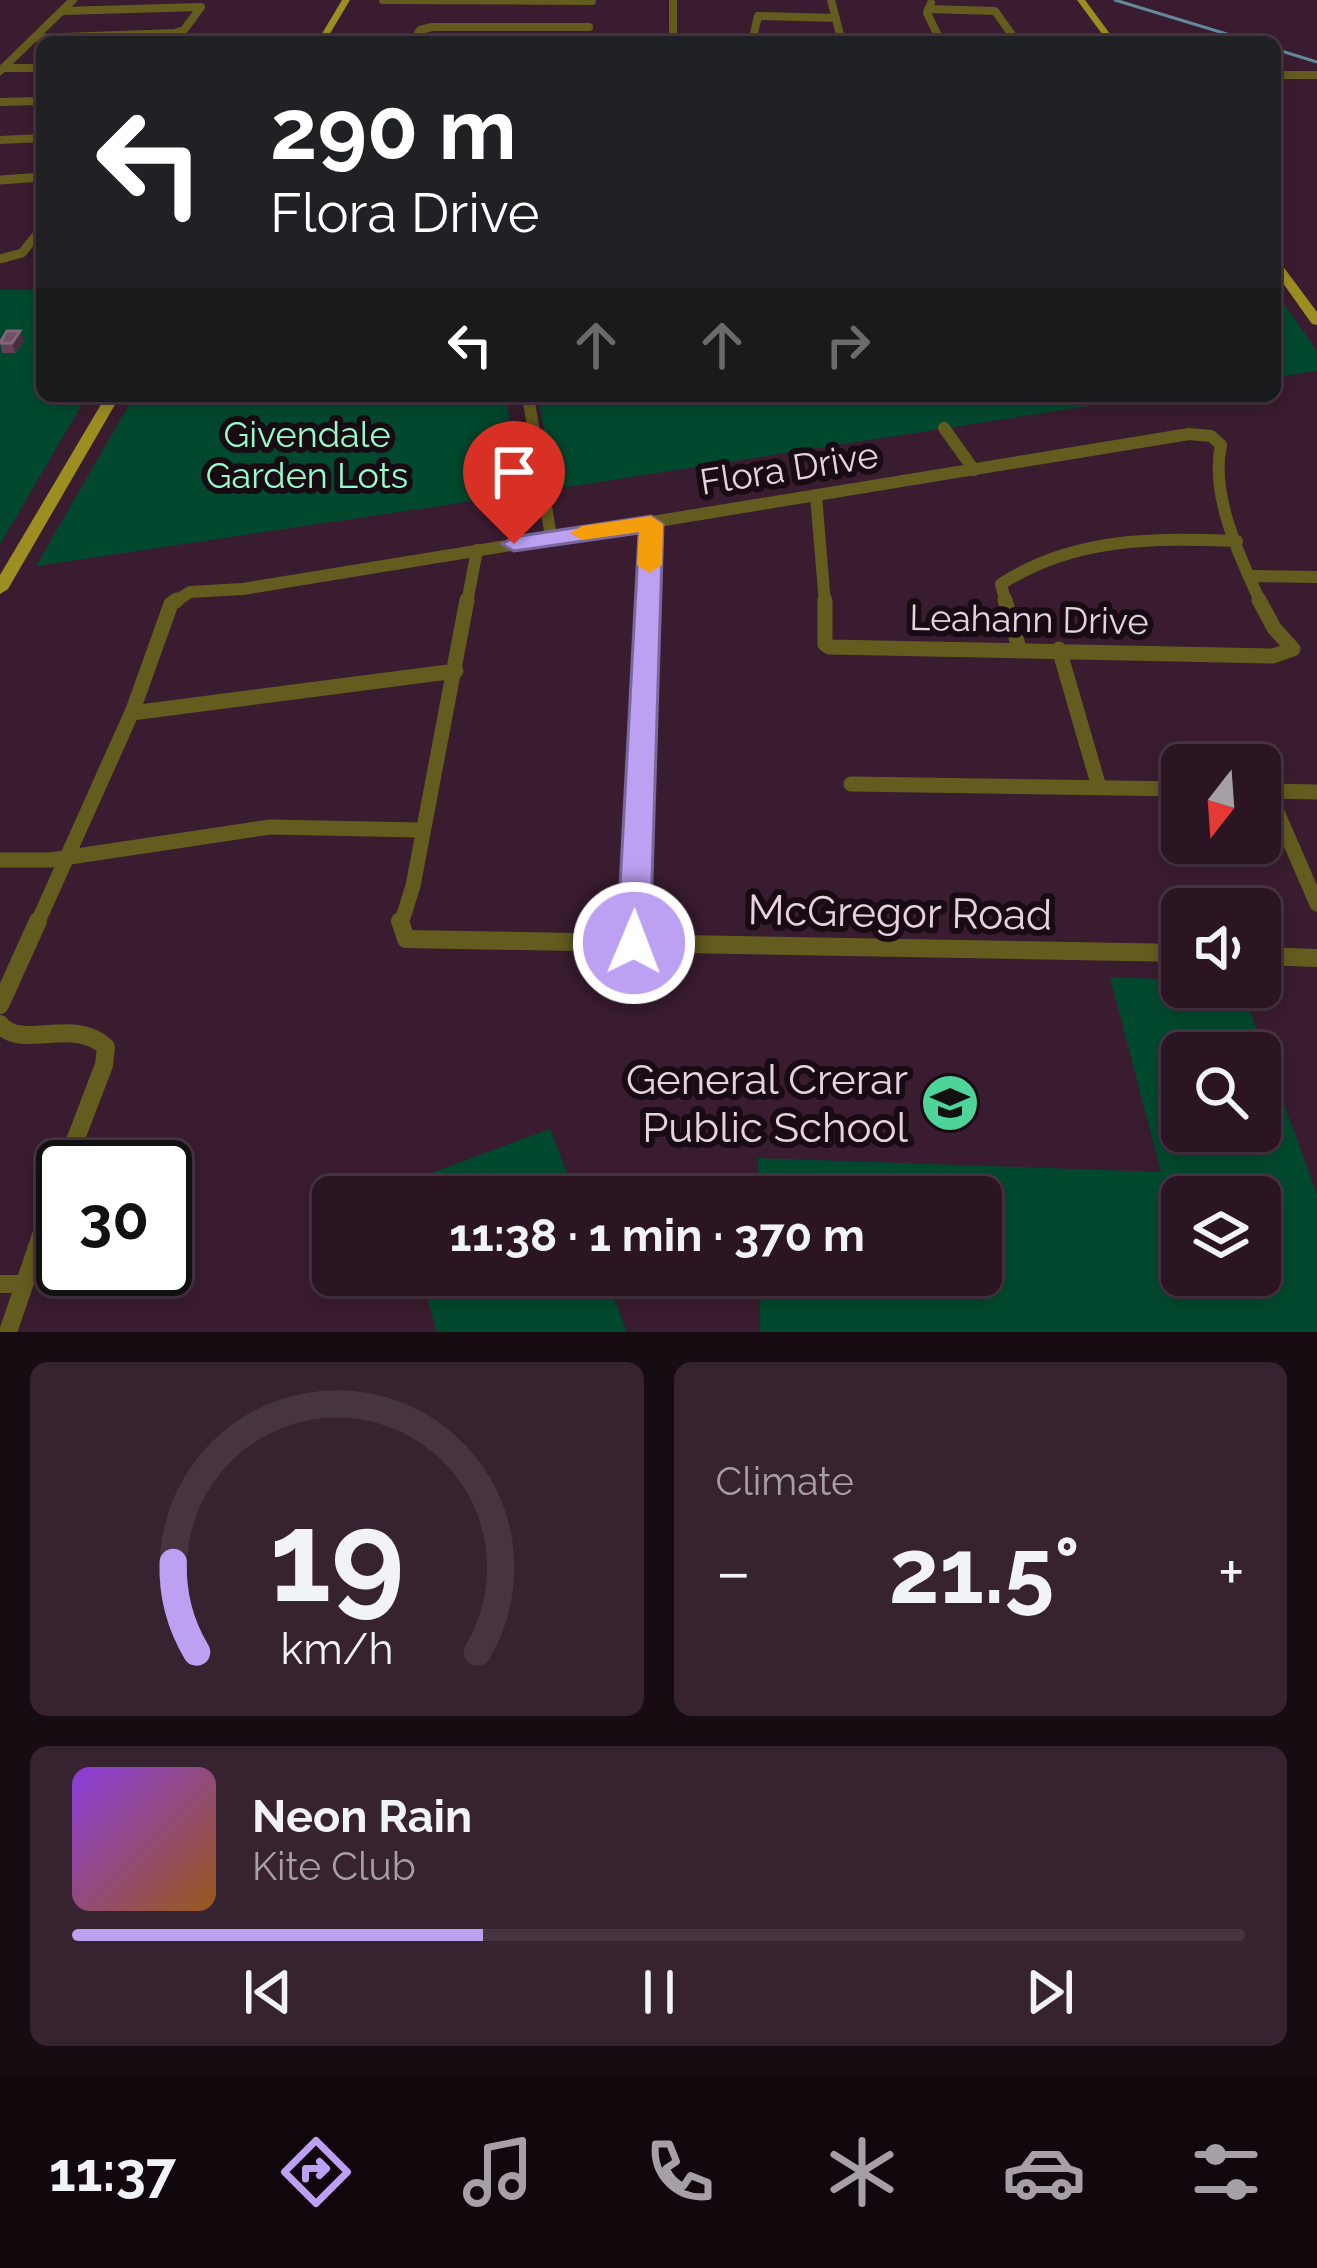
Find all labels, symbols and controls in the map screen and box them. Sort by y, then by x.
text: 290 m [270,80,517,179]
icon: left [72,84,228,240]
text: Flora Drive [270,181,540,245]
icon: left [437,312,503,378]
icon: ahead [563,312,629,378]
icon: ahead [689,312,755,378]
icon: right [815,312,881,378]
park label: Givendale Garden Lots [206,413,408,496]
pin [463,421,565,544]
street label: Flora Drive [697,433,881,503]
icon: arrive [481,439,547,505]
street label: Leahann Drive [909,596,1149,642]
north arrow [1161,744,1281,864]
map controls [1161,744,1281,1296]
position arrow [571,880,697,1006]
street label: McGregor Road [747,885,1053,940]
button: sound [1161,888,1281,1008]
button: search [1161,1032,1281,1152]
place label: General Crerar Public School [626,1055,909,1152]
school or university icon: General Crerar Public School [919,1072,981,1134]
speed limit sign: 30 [36,1140,192,1296]
button: layers [1161,1176,1281,1296]
text: 11:38 · 1 min · 370 m [449,1209,865,1262]
text: Climate [716,1458,854,1504]
text: 19 [269,1484,404,1630]
text: 21.5° [889,1518,1080,1624]
text: − [716,1533,751,1610]
text: + [1218,1533,1245,1610]
text: km/h [280,1624,393,1674]
text: Neon Rain [252,1790,472,1843]
text: Kite Club [252,1843,416,1889]
icon: previous [235,1959,301,2025]
icon: pause [626,1959,692,2025]
icon: next [1017,1959,1083,2025]
icon: directions [274,2130,358,2214]
icon: music [456,2130,540,2214]
icon: phone [638,2130,722,2214]
icon: climate [820,2130,904,2214]
icon: car [1002,2130,1086,2214]
icon: filters [1184,2130,1268,2214]
text: 11:37 [49,2140,176,2204]

